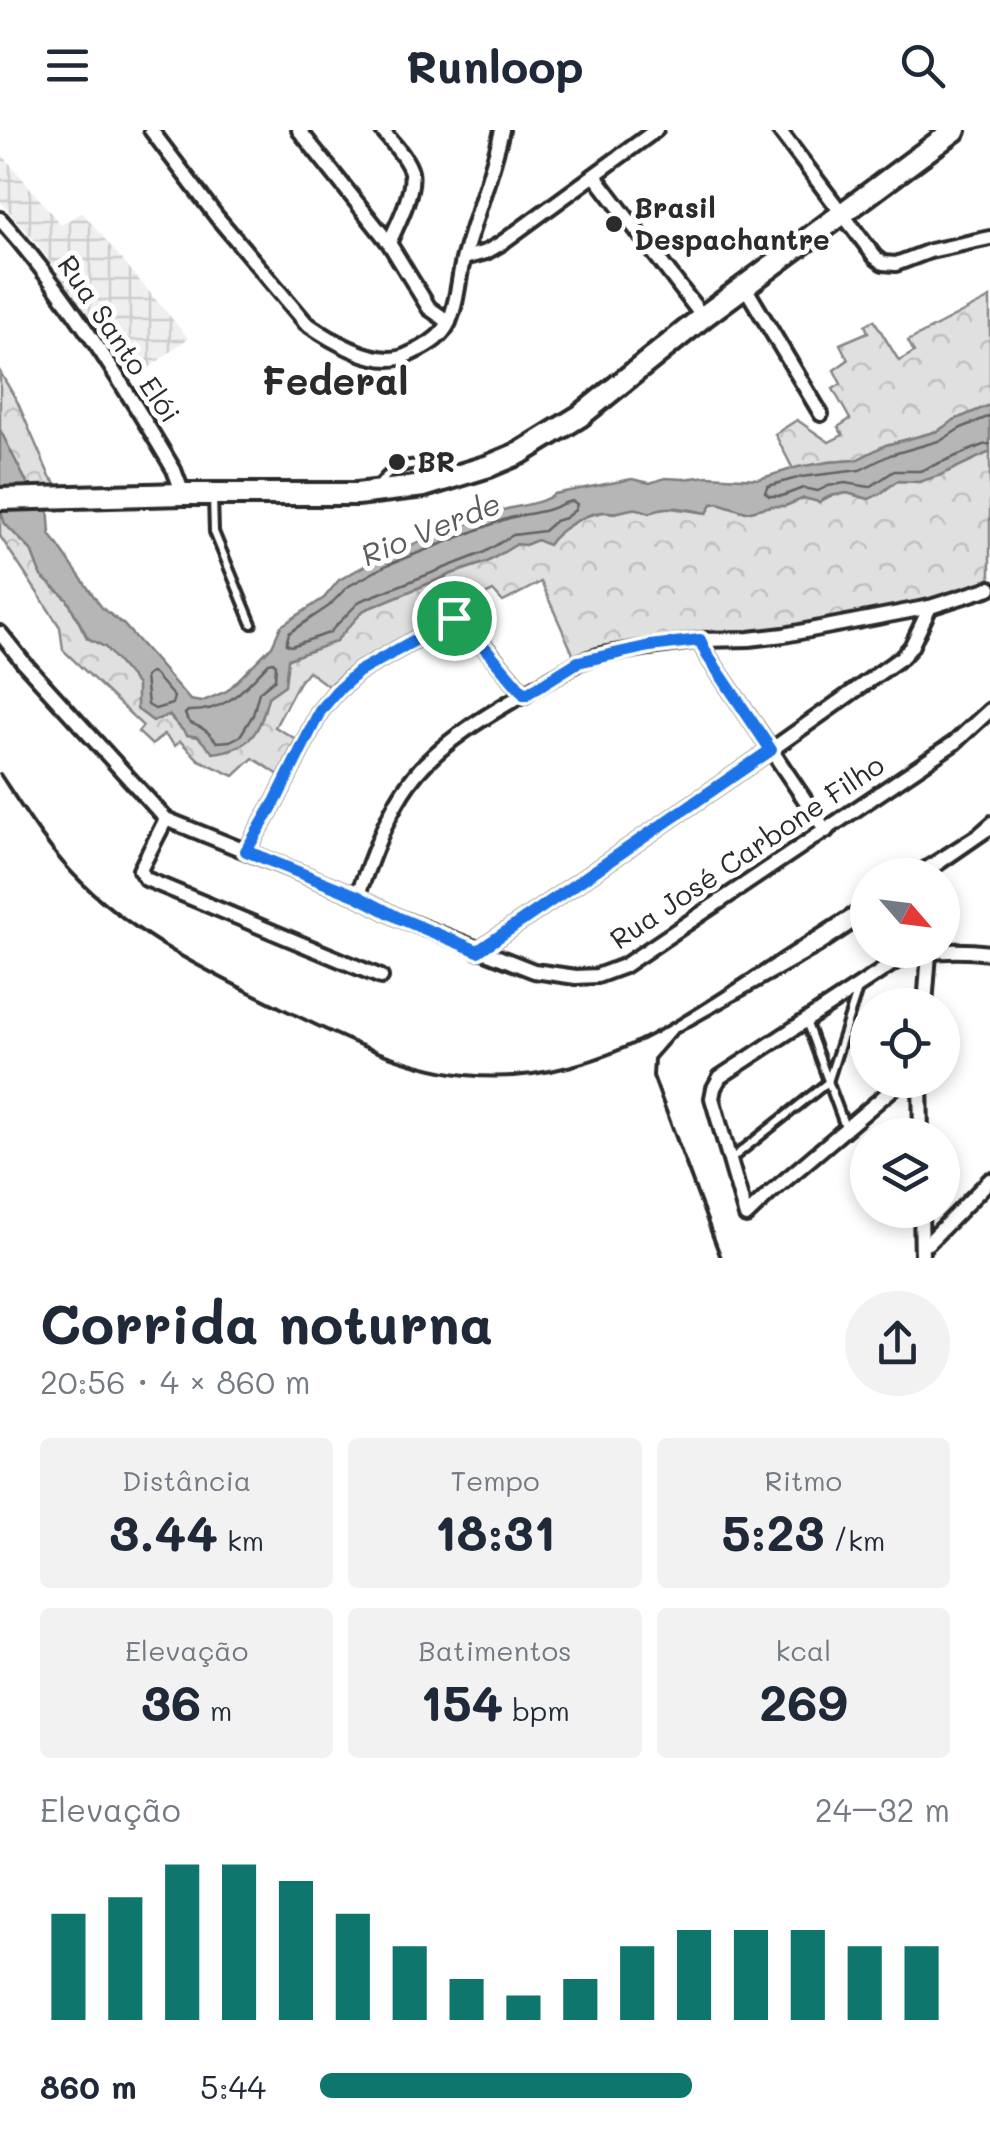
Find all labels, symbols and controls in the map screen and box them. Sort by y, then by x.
text: Runloop [406,36,584,94]
icon: menu [40,38,95,93]
icon: search [895,38,950,93]
place label: Brasil Despachantre [634,189,830,257]
marker: Brasil Despachantre [603,213,625,235]
street label: Rua Santo Elói [51,248,189,429]
district label: Federal [261,355,409,405]
place label: BR [417,443,455,479]
marker: BR [386,451,408,473]
water label: Rio Verde [355,482,506,574]
pin [412,576,497,661]
icon: arrive [427,591,482,646]
street label: Rua José Carbone Filho [603,746,890,956]
north arrow [850,858,960,968]
map controls [850,858,960,1228]
button: locate [850,988,960,1098]
button: layers [850,1118,960,1228]
text: Corrida noturna [40,1286,493,1358]
button: share [845,1291,950,1396]
text: 20:56 · 4 × 860 m [40,1360,311,1402]
text: Distância [122,1462,251,1498]
text: Tempo [450,1462,540,1498]
text: Ritmo [764,1462,842,1498]
text: 3.44 [109,1498,218,1564]
text: 18:31 [434,1498,556,1564]
text: 5:23 [721,1498,824,1564]
text: km [218,1522,264,1558]
text: /km [824,1522,885,1558]
text: Elevação [125,1632,248,1668]
text: Batimentos [418,1632,572,1668]
text: kcal [775,1632,831,1668]
text: 36 [141,1668,201,1734]
text: 154 [420,1668,503,1734]
text: 269 [759,1668,847,1734]
text: m [201,1692,232,1728]
text: bpm [503,1692,570,1728]
text: Elevação [40,1788,181,1830]
text: 24–32 m [815,1788,950,1830]
text: 860 m [40,2065,137,2107]
text: 5:44 [200,2065,266,2107]

